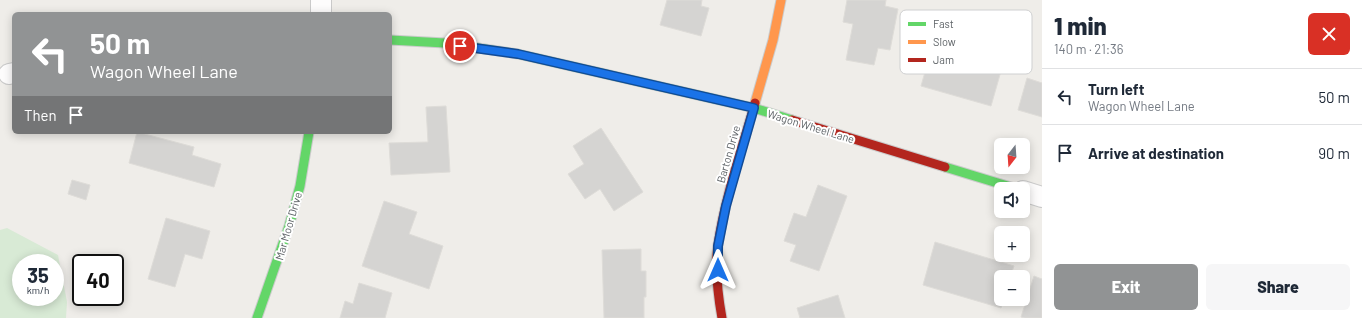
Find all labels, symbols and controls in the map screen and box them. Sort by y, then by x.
legend [900,10,1032,74]
text: 1 min [1054,11,1107,40]
button: close [1308,13,1350,55]
text: Fast [933,17,954,30]
text: 50 m [90,26,150,60]
icon: left [24,28,76,80]
pin [443,29,477,63]
icon: arrive [449,35,471,57]
text: Slow [933,35,956,48]
text: 140 m · 21:36 [1054,41,1123,57]
text: Jam [933,53,954,66]
text: Wagon Wheel Lane [90,60,238,82]
text: Turn left [1088,80,1144,98]
icon: left [1054,86,1076,108]
text: 50 m [1318,88,1350,106]
text: Wagon Wheel Lane [1088,98,1195,114]
icon: arrive [65,104,87,126]
text: Then [24,106,57,124]
street label: Wagon Wheel Lane [766,107,856,145]
street label: Barton Drive [714,124,742,184]
north arrow [994,138,1030,174]
map controls [994,138,1030,306]
icon: arrive [1054,142,1076,164]
text: Arrive at destination [1088,144,1224,162]
text: 90 m [1318,144,1350,162]
button: sound [994,182,1030,218]
street label: Mar Moor Drive [272,190,304,262]
button: + [994,226,1030,262]
position arrow [697,249,739,291]
speed limit sign: 40 [72,254,124,306]
text: 35 [27,263,49,287]
button: Exit [1054,264,1198,310]
button: Share [1206,264,1350,310]
button: − [994,270,1030,306]
text: km/h [27,284,49,296]

